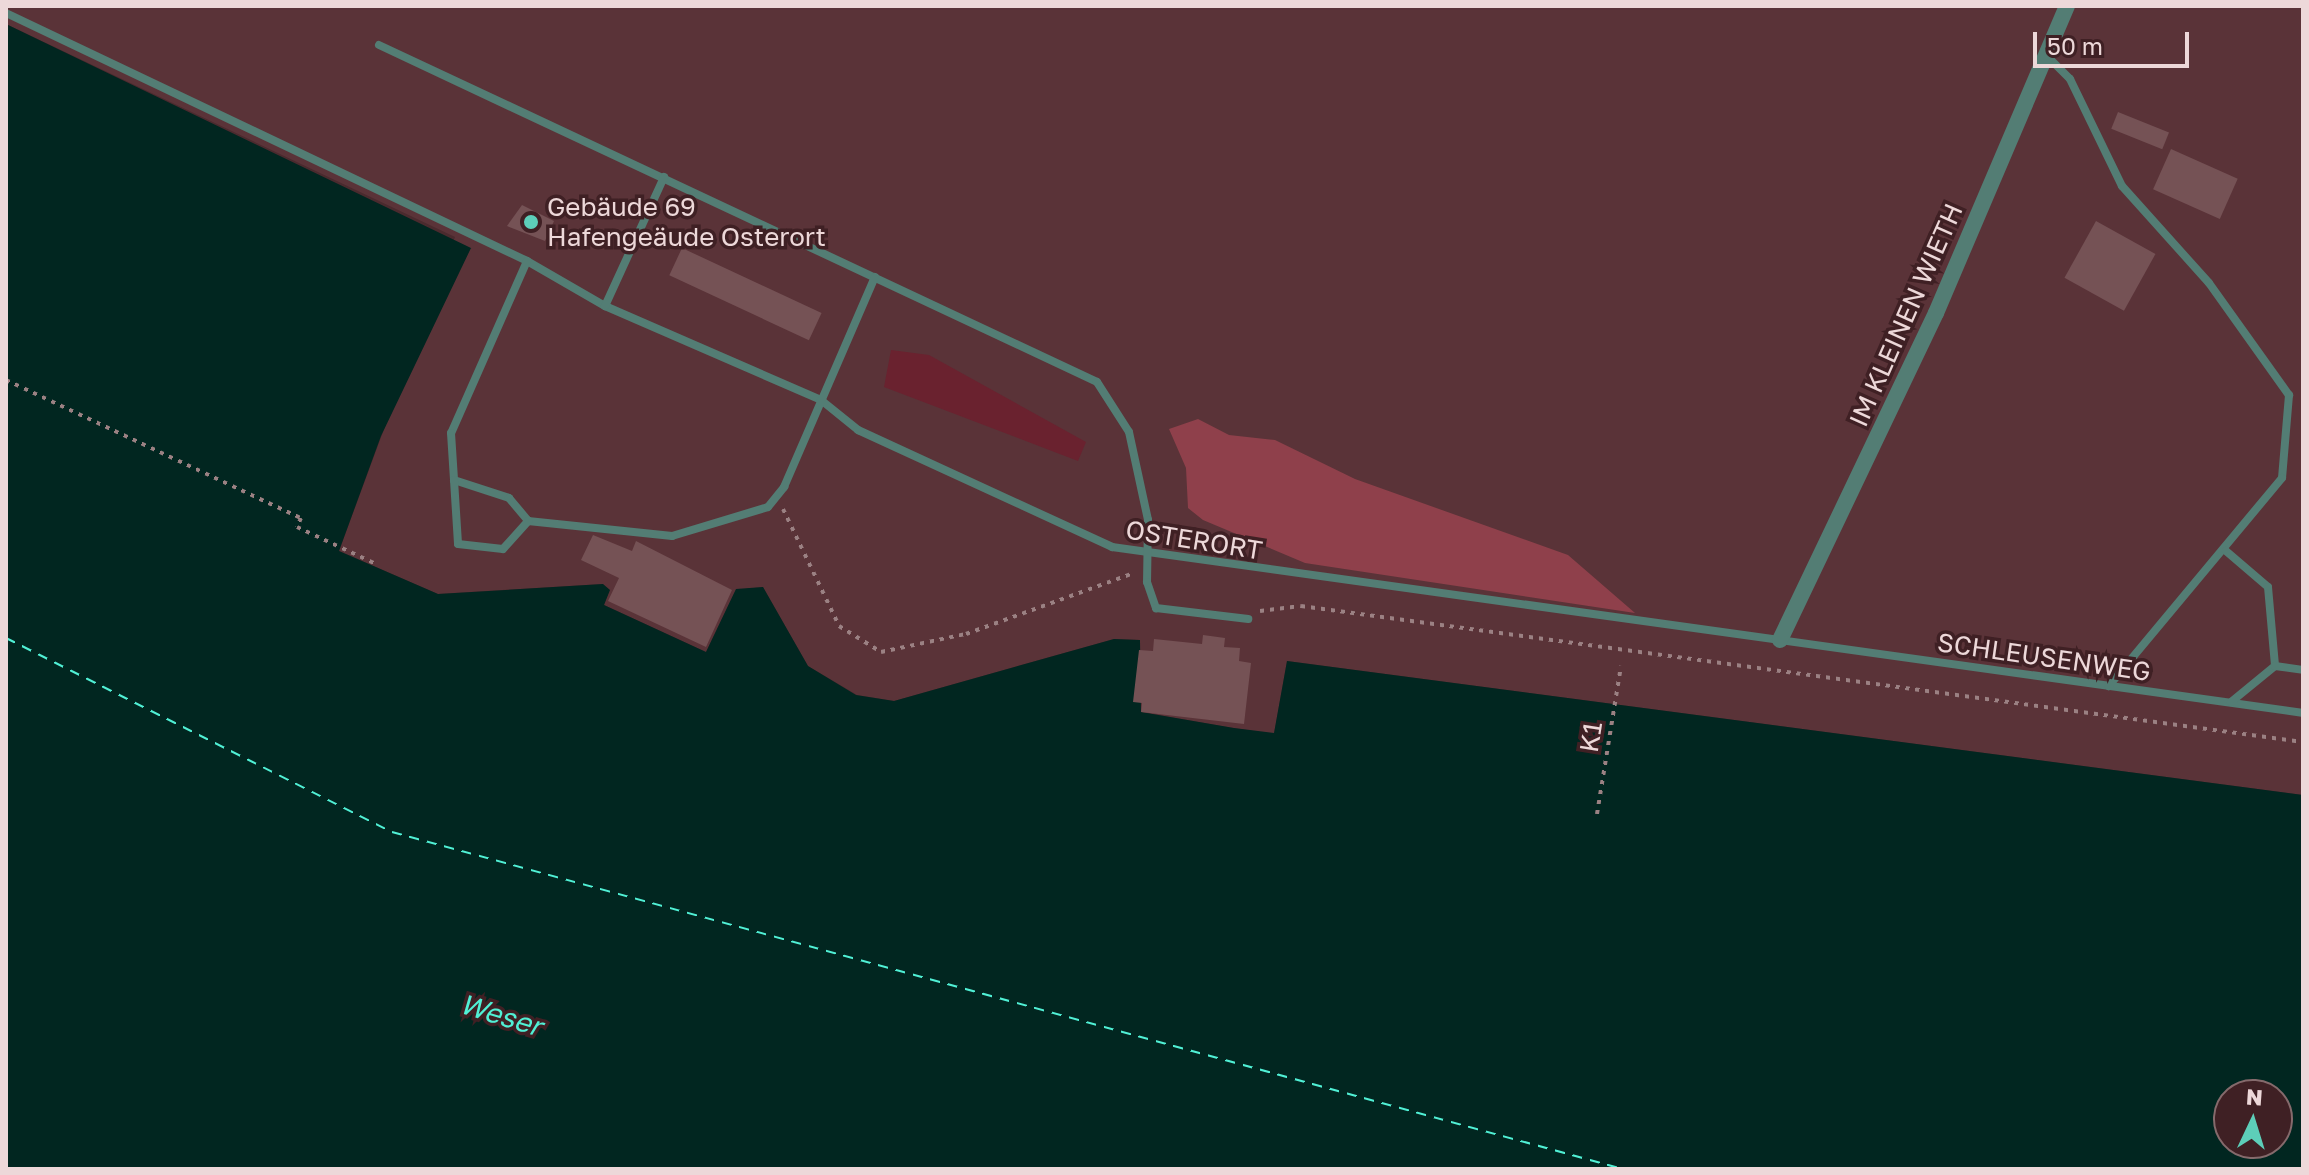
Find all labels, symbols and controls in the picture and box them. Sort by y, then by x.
scale bar [2037,16,2193,66]
text: 50 m [2047,31,2103,60]
place label: Gebäude 69 Hafengeäude Osterort [547,191,826,252]
street label: IM KLEINEN WIETH [1843,199,1969,431]
marker: Gebäude 69 Hafengeäude Osterort [522,213,540,231]
street label: OSTERORT [1123,514,1265,566]
street label: SCHLEUSENWEG [1935,627,2153,687]
street label: K1 [1573,719,1609,755]
water label: Weser [456,987,546,1043]
north arrow [2213,1079,2293,1159]
text: N [2245,1083,2264,1111]

